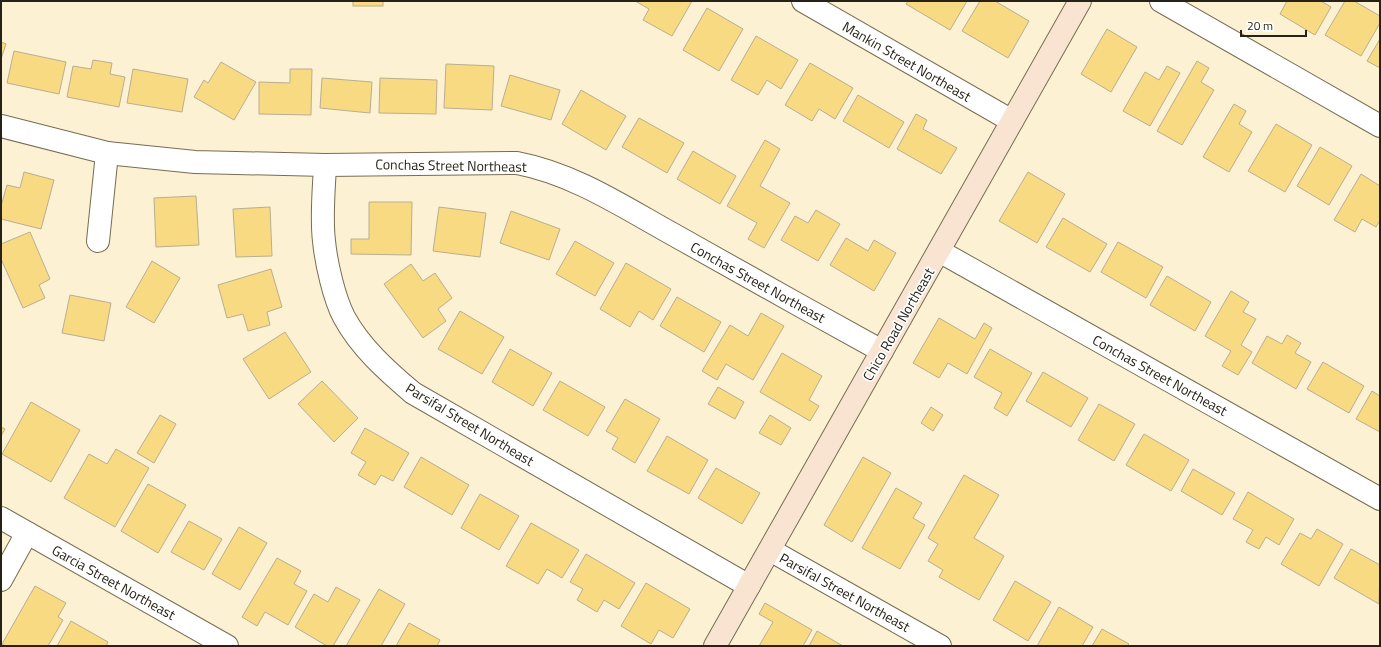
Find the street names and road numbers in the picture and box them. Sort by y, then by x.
street label: Mankin Street Northeast [839,16,975,106]
street label: Conchas Street Northeast [375,153,527,177]
street label: Conchas Street Northeast [687,236,829,328]
street label: Chico Road Northeast [857,263,939,385]
street label: Conchas Street Northeast [1089,329,1231,421]
street label: Parsifal Street Northeast [402,377,538,471]
street label: Garcia Street Northeast [48,539,180,625]
street label: Parsifal Street Northeast [776,547,914,637]

